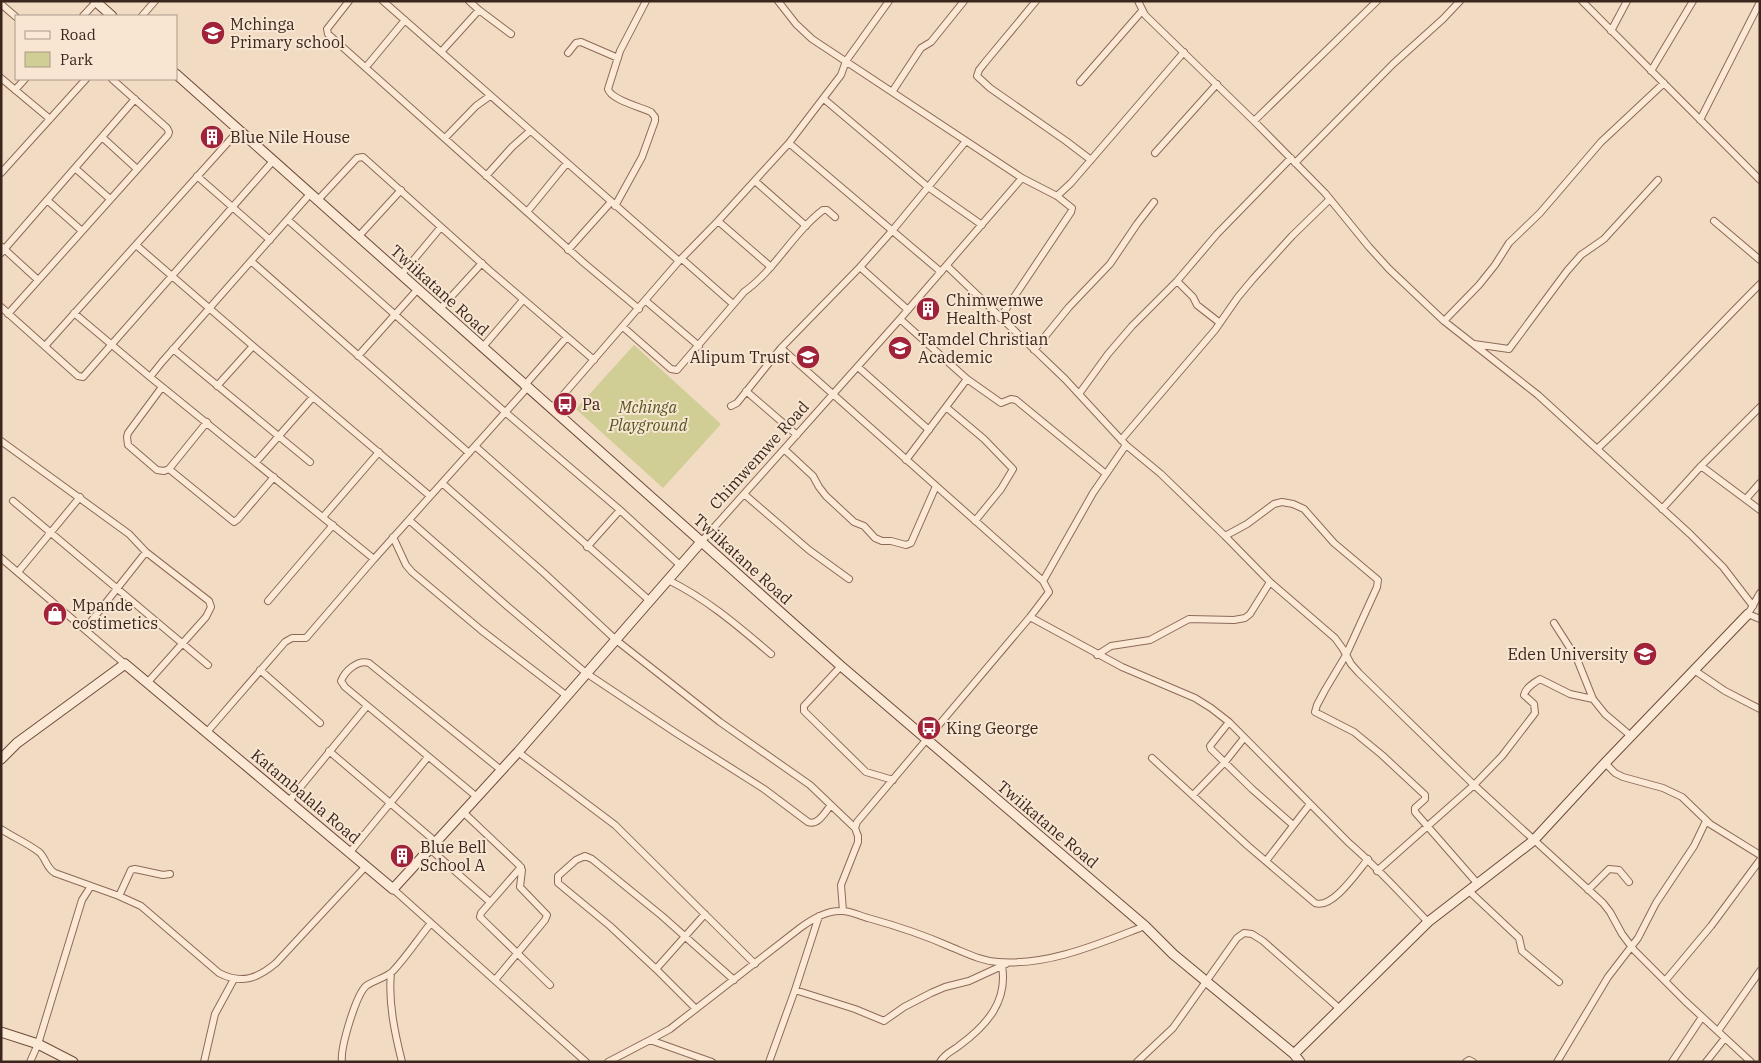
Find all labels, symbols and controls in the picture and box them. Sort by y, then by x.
place label: Mchinga Primary school [230,14,345,52]
legend [15,15,178,80]
school or university icon: Mchinga Primary school [200,20,226,46]
text: Road [60,25,96,44]
text: Park [60,50,93,69]
building icon: Blue Nile House [199,124,225,150]
place label: Blue Nile House [230,127,350,147]
street label: Twiikatane Road [387,240,494,340]
place label: Chimwemwe Health Post [946,290,1043,328]
building icon: Chimwemwe Health Post [915,296,941,322]
place label: Tamdel Christian Academic [918,329,1048,367]
school or university icon: Tamdel Christian Academic [887,335,913,361]
school or university icon: Alipum Trust [795,344,821,370]
place label: Alipum Trust [690,347,790,367]
bus stop icon: Pa [552,391,578,417]
place label: Pa [582,394,601,414]
street label: Chimwemwe Road [705,396,813,513]
park label: Mchinga Playground [608,397,688,435]
street label: Twiikatane Road [690,509,797,609]
place label: Mpande costimetics [72,595,158,633]
shop icon: Mpande costimetics [42,601,68,627]
school or university icon: Eden University [1632,641,1658,667]
place label: Eden University [1508,644,1628,664]
bus stop icon: King George [916,715,942,741]
place label: King George [946,718,1038,738]
street label: Katambalala Road [247,744,365,848]
street label: Twiikatane Road [993,776,1103,872]
place label: Blue Bell School A [420,837,487,875]
building icon: Blue Bell School A [389,843,415,869]

